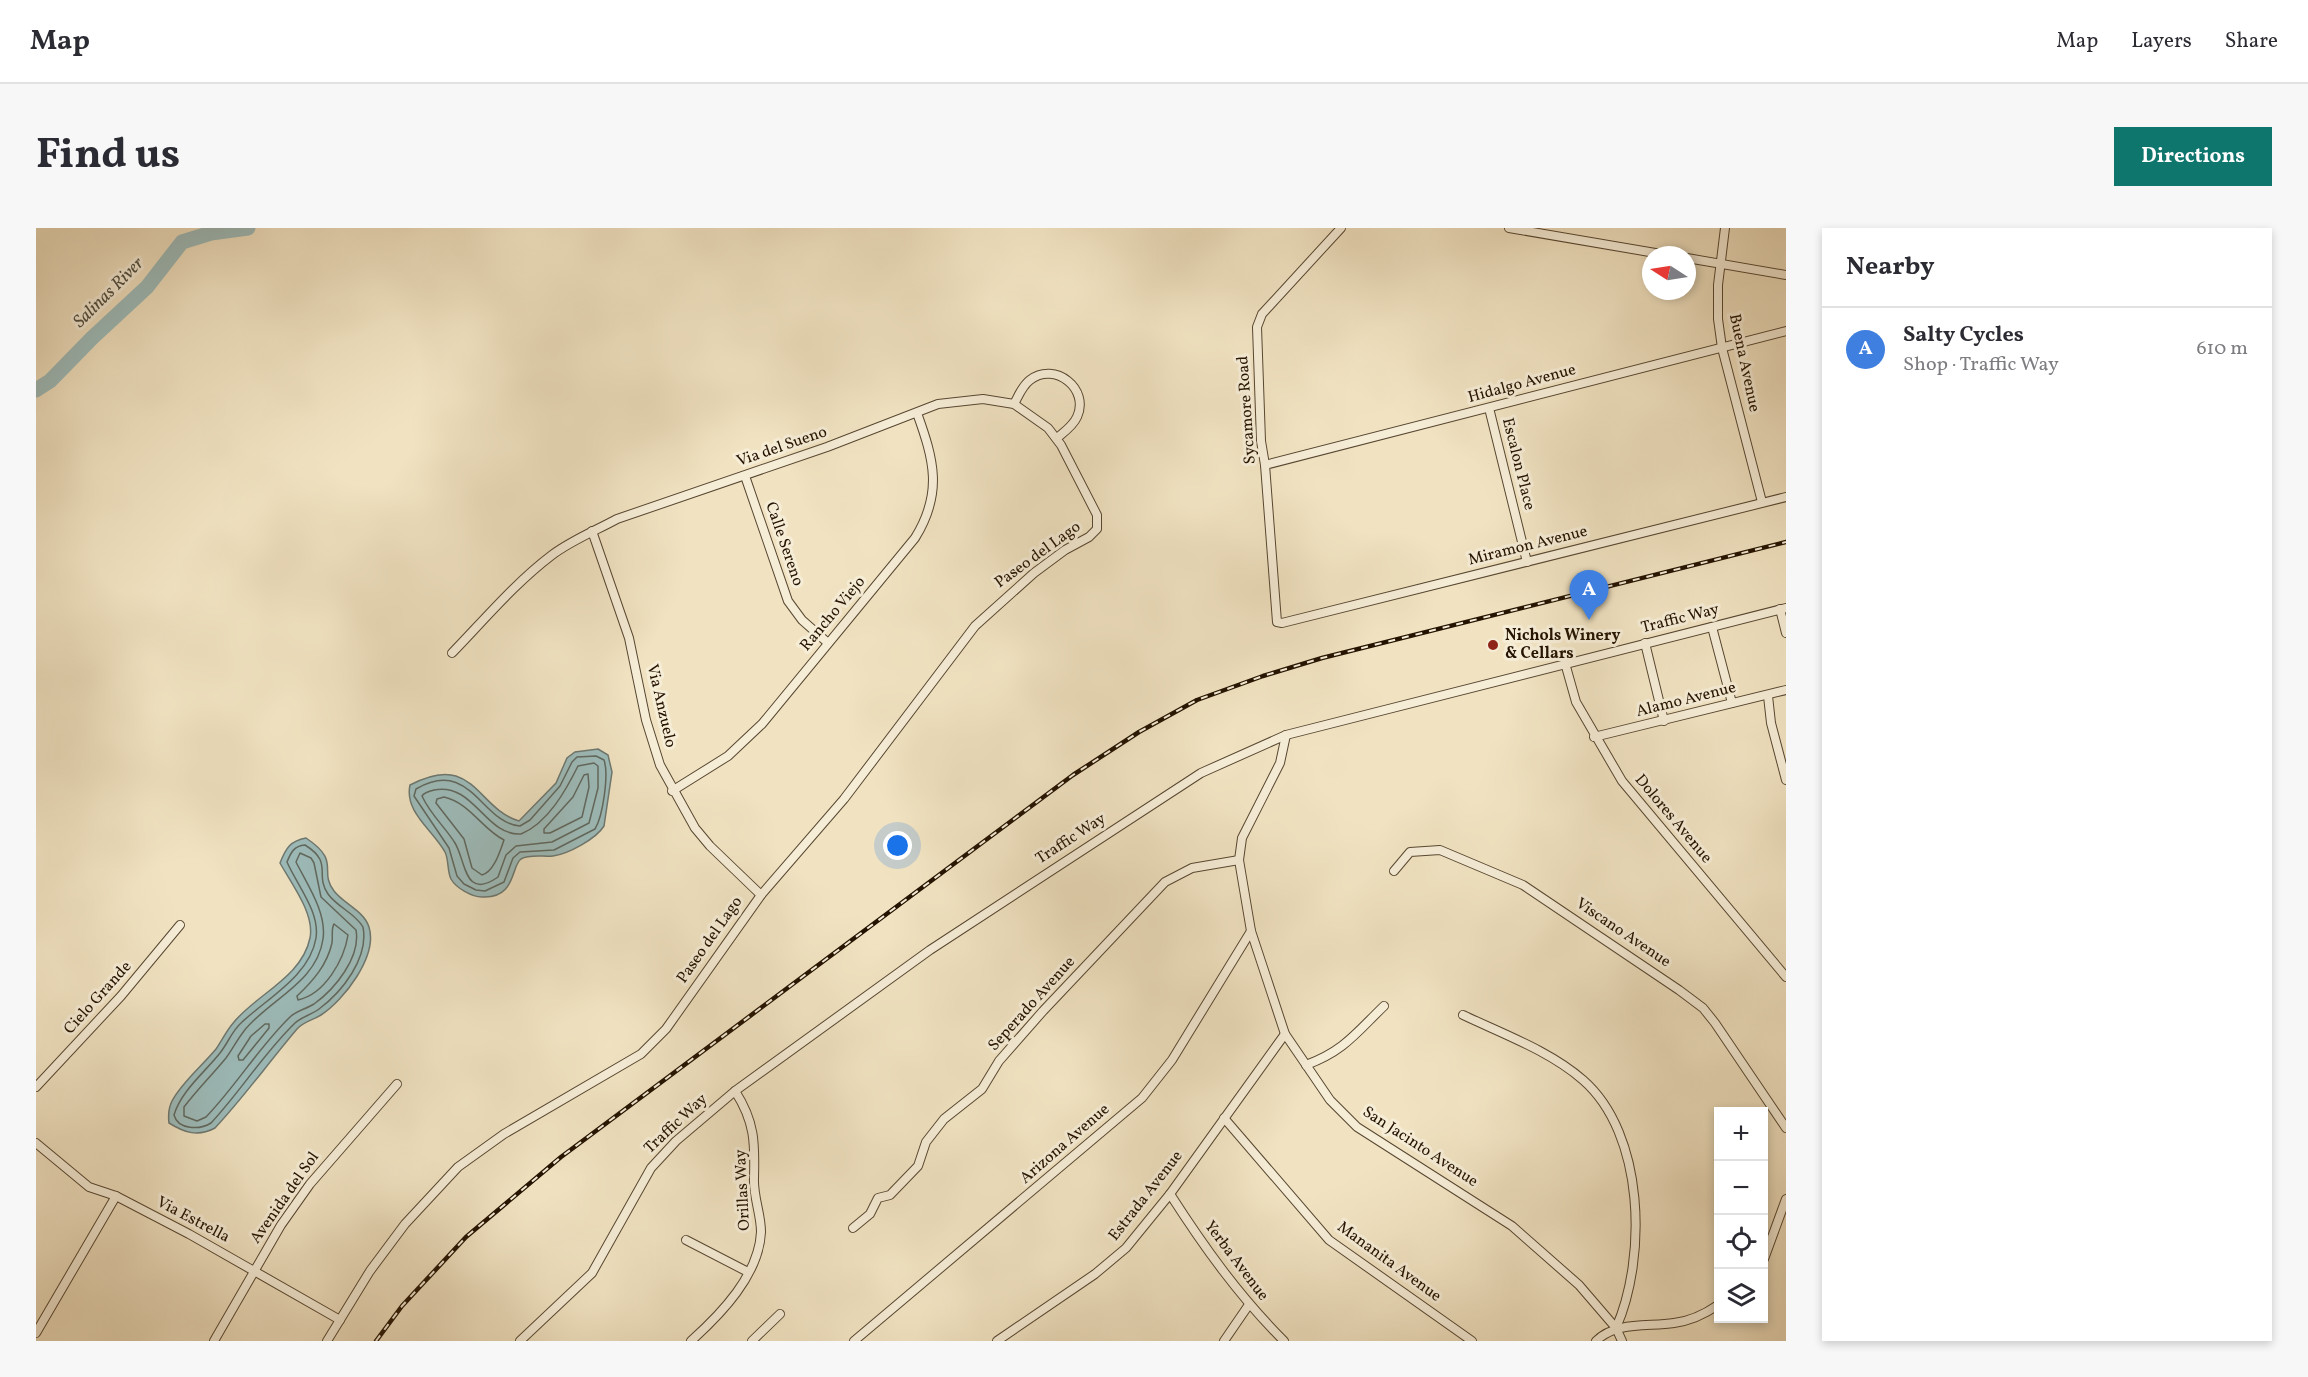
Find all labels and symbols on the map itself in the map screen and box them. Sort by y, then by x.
north arrow [1642,246,1696,300]
water label: Salinas River [68,252,150,334]
street label: Buena Avenue [1723,312,1765,414]
street label: Sycamore Road [1232,355,1262,465]
street label: Hidalgo Avenue [1466,359,1578,409]
street label: Escalon Place [1496,416,1540,512]
street label: Via del Sueno [734,421,830,473]
street label: Calle Sereno [759,499,809,589]
street label: Paseo del Lago [990,516,1086,594]
street label: Miramon Avenue [1466,521,1590,571]
pin: A [1570,570,1608,620]
street label: Rancho Viejo [795,572,871,656]
street label: Traffic Way [1639,599,1722,639]
place label: Nichols Winery & Cellars [1505,625,1620,665]
marker: Nichols Winery & Cellars [1486,638,1500,652]
street label: Via Anzuelo [641,662,681,750]
street label: Alamo Avenue [1634,677,1738,723]
street label: Dolores Avenue [1629,770,1717,868]
street label: Traffic Way [1032,808,1111,870]
your location [883,831,912,860]
street label: Paseo del Lago [672,892,748,988]
street label: Viscano Avenue [1571,893,1675,973]
street label: Seperado Avenue [983,952,1081,1056]
street label: Cielo Grande [59,957,137,1039]
street label: Traffic Way [639,1089,713,1159]
street label: Arizona Avenue [1015,1099,1115,1189]
street label: San Jacinto Avenue [1358,1101,1482,1193]
street label: Estrada Avenue [1104,1146,1188,1246]
street label: Avenida del Sol [245,1148,325,1248]
street label: Orillas Way [730,1148,756,1231]
street label: Via Estrella [152,1191,234,1249]
street label: Yerba Avenue [1199,1216,1273,1306]
street label: Mananita Avenue [1332,1217,1446,1307]

